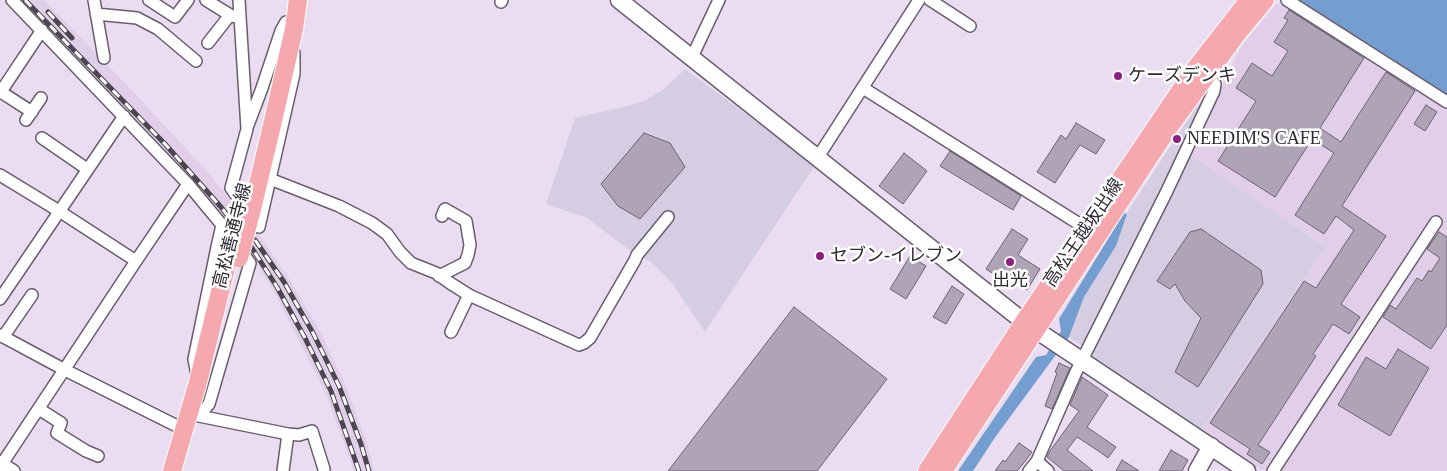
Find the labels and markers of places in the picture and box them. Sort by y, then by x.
place label: ケーズデンキ [1128,65,1236,87]
marker: ケーズデンキ [1112,70,1124,82]
place label: NEEDIM'S CAFE [1187,128,1321,150]
marker: NEEDIM'S CAFE [1171,133,1183,145]
place label: セブン-イレブン [830,245,962,267]
marker: セブン-イレブン [814,250,826,262]
marker: 出光 [1004,256,1016,268]
place label: 出光 [992,270,1028,292]

